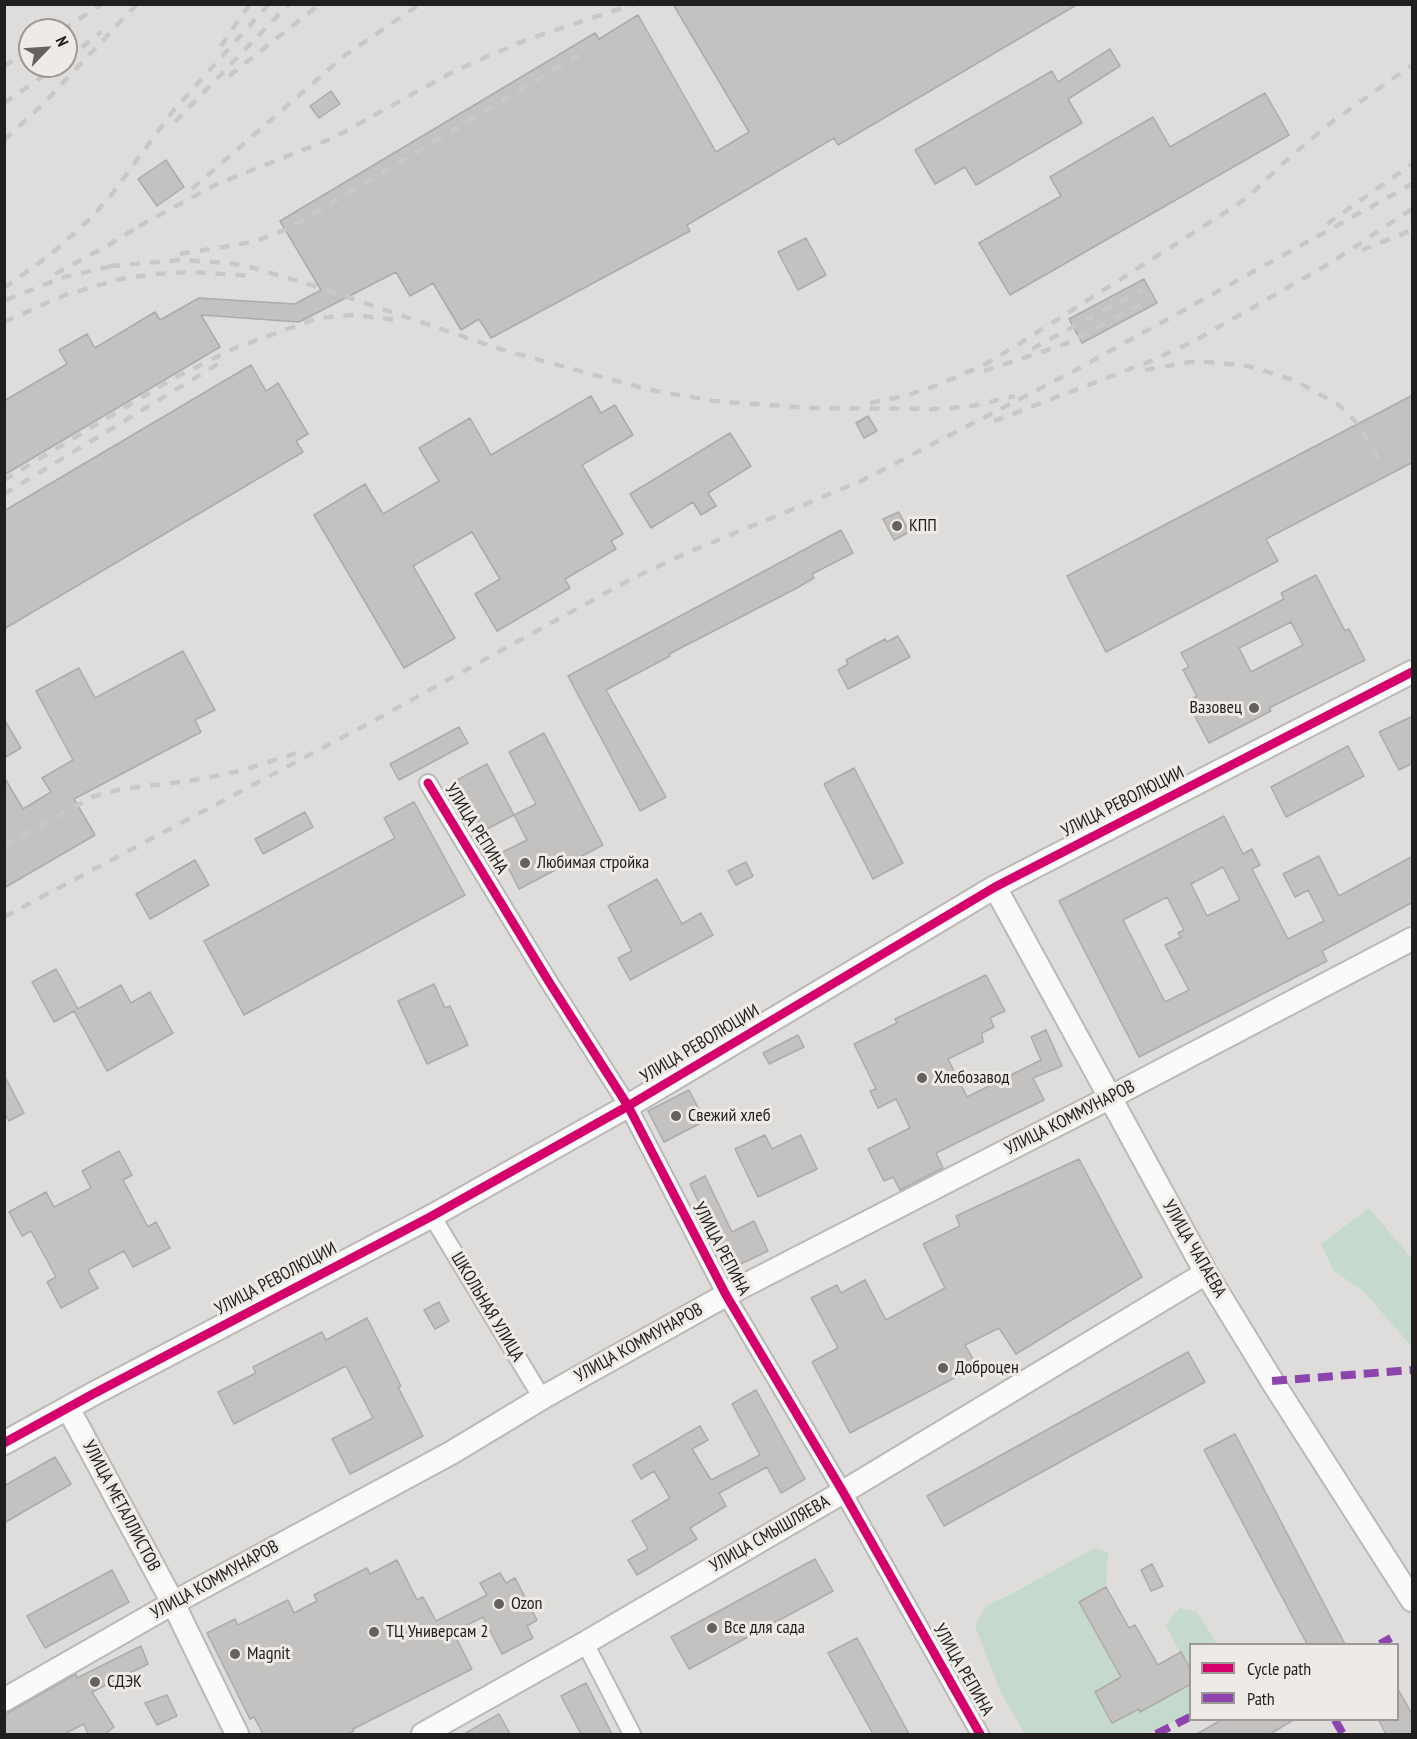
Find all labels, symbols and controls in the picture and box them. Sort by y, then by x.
north arrow [18,18,78,78]
text: N [52,33,73,49]
place label: КПП [909,515,937,537]
marker: КПП [890,519,904,533]
place label: Вазовец [1190,697,1242,719]
marker: Вазовец [1247,701,1261,715]
street label: УЛИЦА РЕВОЛЮЦИИ [1058,762,1188,842]
street label: УЛИЦА РЕПИНА [440,780,512,878]
place label: Любимая стройка [537,852,649,874]
marker: Любимая стройка [518,856,532,870]
street label: УЛИЦА РЕВОЛЮЦИИ [637,1000,763,1088]
place label: Хлебозавод [934,1067,1009,1089]
marker: Хлебозавод [915,1071,929,1085]
street label: УЛИЦА КОММУНАРОВ [1001,1076,1139,1160]
place label: Свежий хлеб [688,1105,770,1127]
marker: Свежий хлеб [669,1109,683,1123]
street label: УЛИЦА ЧАПАЕВА [1157,1196,1231,1302]
street label: УЛИЦА РЕПИНА [687,1199,755,1299]
street label: УЛИЦА РЕВОЛЮЦИИ [211,1238,341,1320]
street label: ШКОЛЬНАЯ УЛИЦА [446,1248,528,1366]
street label: УЛИЦА КОММУНАРОВ [571,1299,707,1387]
place label: Доброцен [955,1357,1019,1379]
marker: Доброцен [936,1361,950,1375]
street label: УЛИЦА МЕТАЛЛИСТОВ [77,1437,165,1575]
street label: УЛИЦА СМЫШЛЯЕВА [706,1491,834,1577]
street label: УЛИЦА КОММУНАРОВ [147,1536,283,1624]
place label: Ozon [511,1593,543,1615]
marker: Ozon [492,1597,506,1611]
place label: Все для сада [724,1617,805,1639]
street label: УЛИЦА РЕПИНА [928,1620,998,1720]
place label: ТЦ Универсам 2 [386,1621,488,1643]
marker: Все для сада [705,1621,719,1635]
marker: ТЦ Универсам 2 [367,1625,381,1639]
place label: Magnit [247,1643,290,1665]
legend [1189,1643,1399,1721]
marker: Magnit [228,1647,242,1661]
text: Cycle path [1247,1657,1311,1680]
place label: СДЭК [107,1671,142,1693]
marker: СДЭК [88,1675,102,1689]
text: Path [1247,1687,1275,1710]

